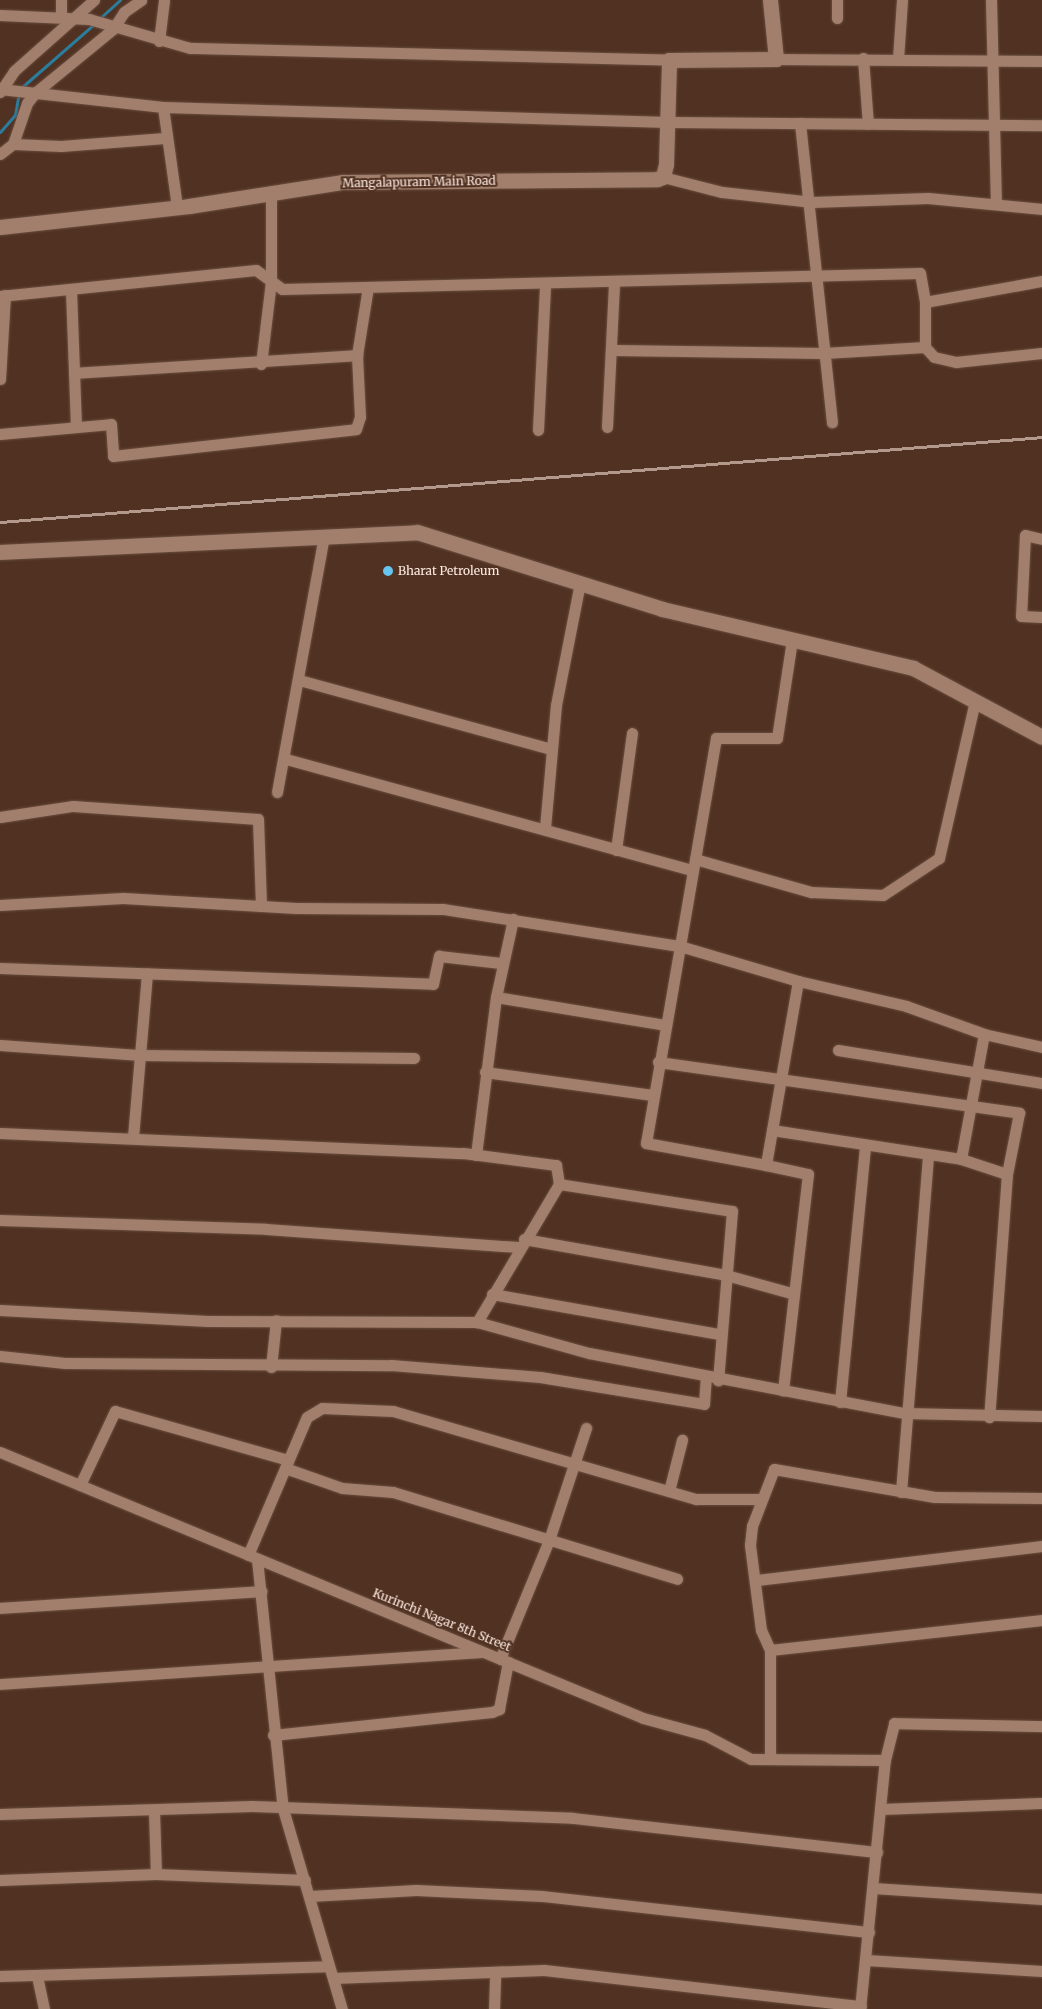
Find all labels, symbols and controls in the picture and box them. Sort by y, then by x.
street label: Mangalapuram Main Road [342,173,496,191]
place label: Bharat Petroleum [398,564,499,578]
marker: Bharat Petroleum [382,565,394,577]
street label: Kurinchi Nagar 8th Street [371,1586,513,1654]

